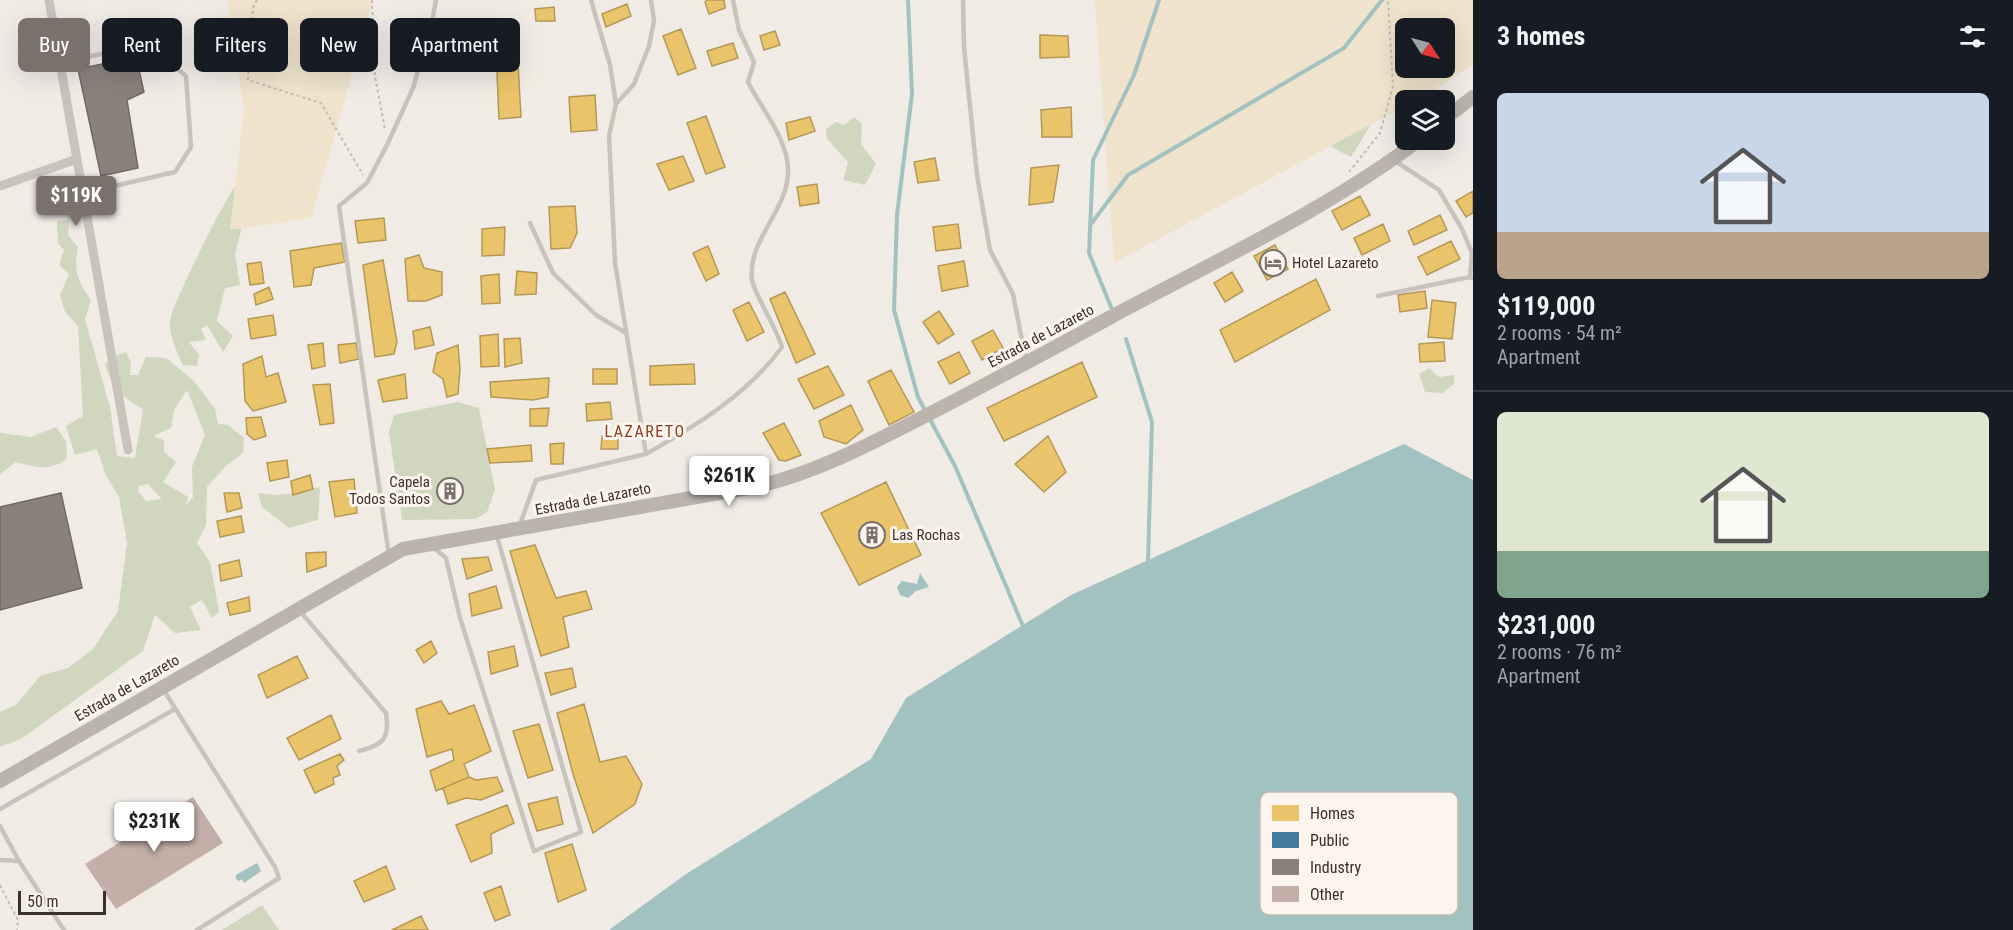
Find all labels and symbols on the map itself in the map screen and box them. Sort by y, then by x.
north arrow [1395,18,1455,78]
pin: $119K [34,176,118,227]
hotel icon: Hotel Lazareto [1258,248,1288,278]
place label: Hotel Lazareto [1292,254,1379,272]
street label: Estrada de Lazareto [985,300,1097,372]
district label: LAZARETO [604,422,686,441]
pin: $261K [687,456,771,507]
place label: Capela Todos Santos [349,473,430,508]
building icon: Capela Todos Santos [435,476,465,506]
street label: Estrada de Lazareto [534,479,652,519]
building icon: Las Rochas [857,520,887,550]
place label: Las Rochas [892,526,960,544]
street label: Estrada de Lazareto [72,651,182,725]
legend [1260,792,1458,915]
pin: $231K [112,802,196,853]
text: Homes [1310,804,1355,823]
text: Public [1310,831,1349,850]
text: Industry [1310,858,1361,877]
text: Other [1310,885,1345,904]
scale bar [18,888,106,916]

